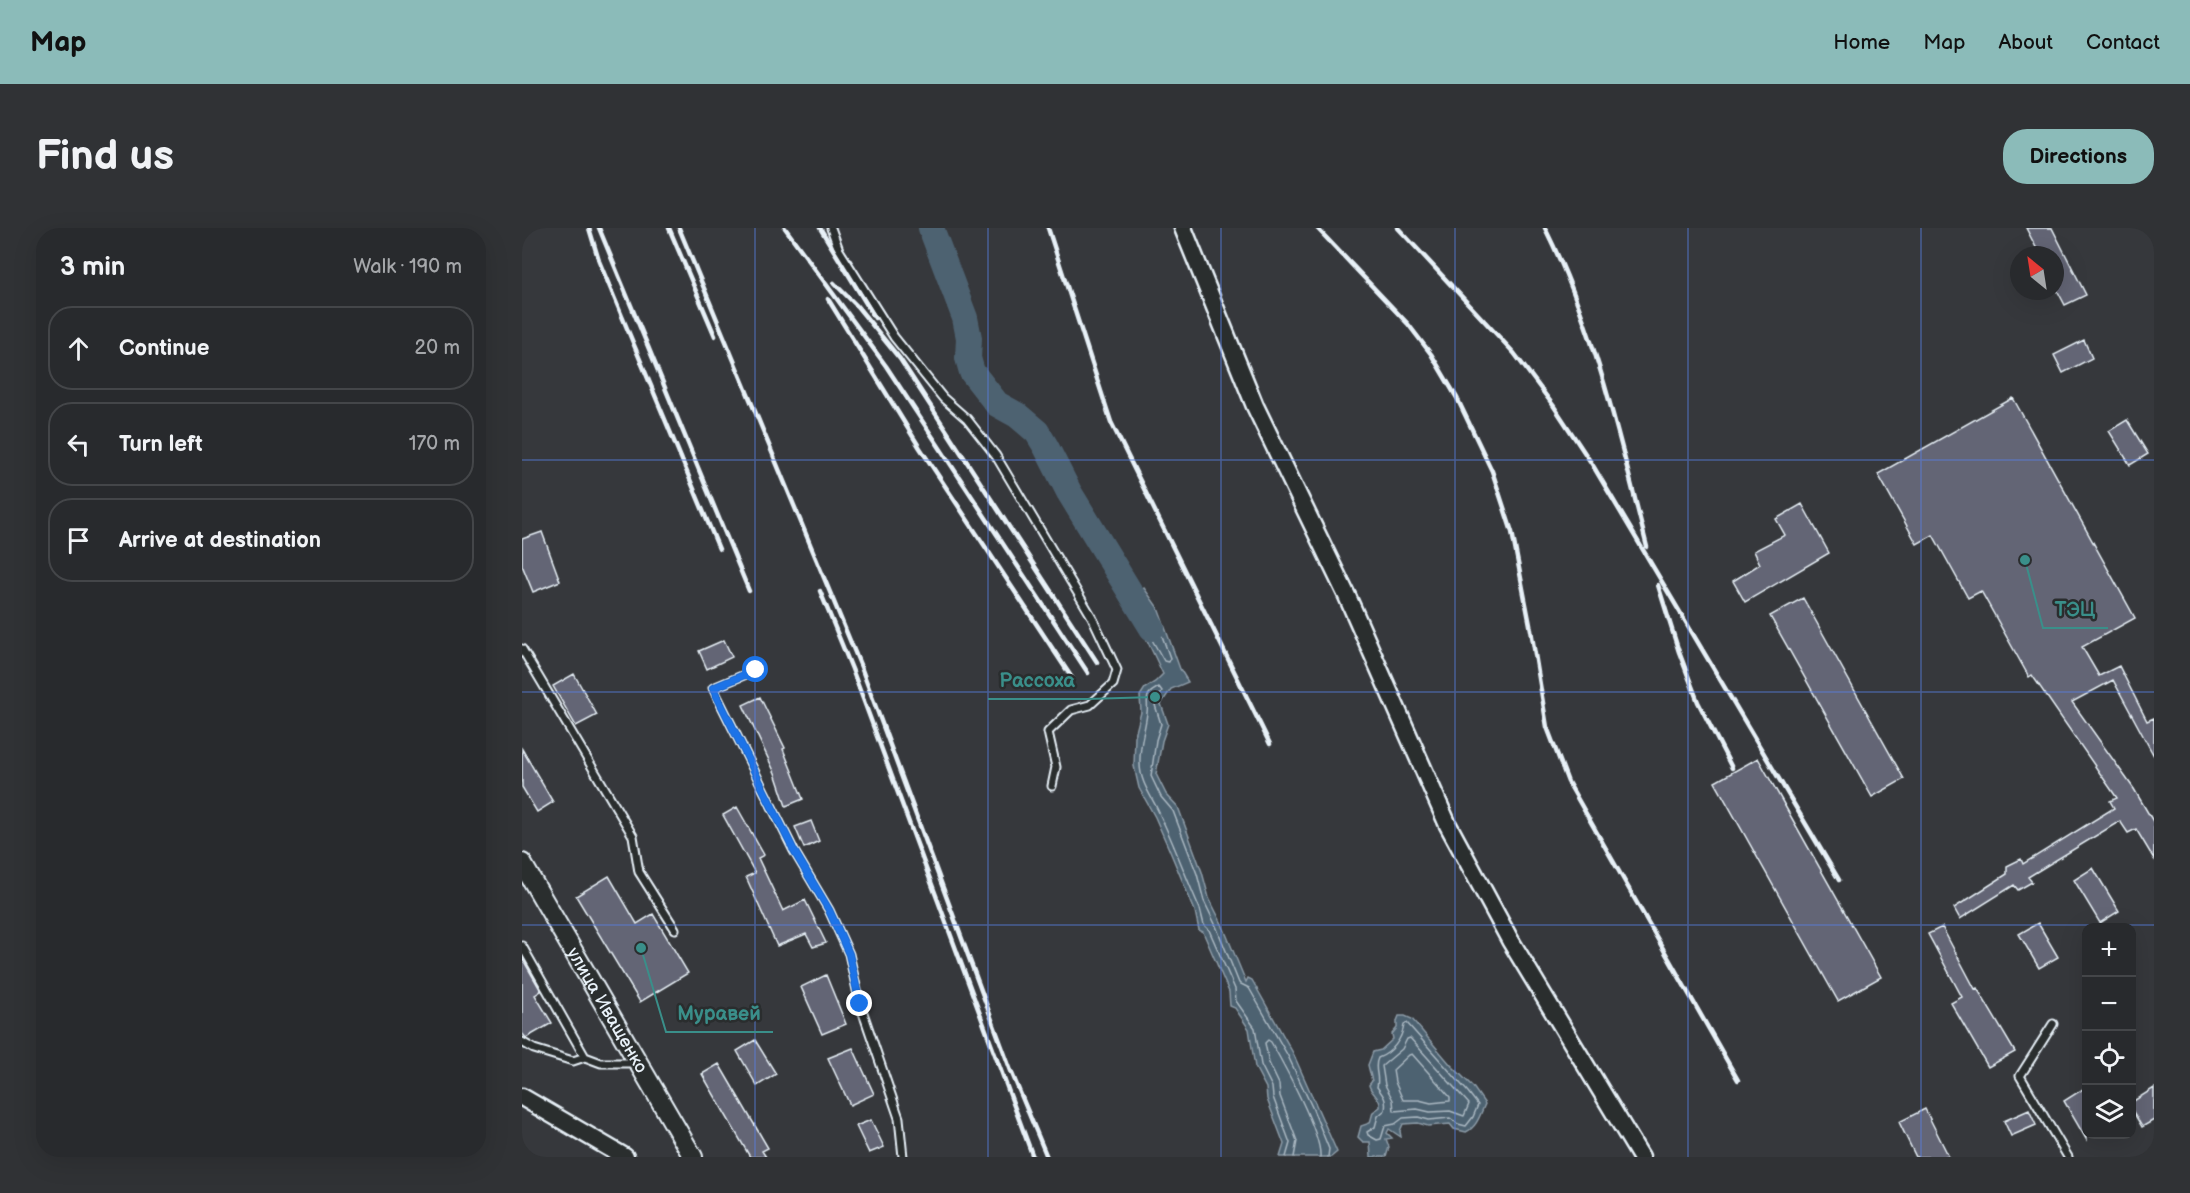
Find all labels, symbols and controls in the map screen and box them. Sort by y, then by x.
text: Map [30,26,86,59]
text: Home [1833,30,1890,55]
text: Map [1923,30,1965,55]
text: About [1998,30,2053,55]
text: Contact [2086,30,2160,55]
button: Directions [2003,129,2154,184]
text: Find us [36,131,174,182]
north arrow [2010,246,2064,300]
text: 3 min [60,252,125,283]
text: Walk · 190 m [353,255,462,279]
icon: ahead [62,332,95,365]
text: Continue [119,335,209,362]
text: 20 m [415,336,460,360]
icon: left [62,428,95,461]
text: Turn left [119,431,203,458]
text: 170 m [409,432,460,456]
icon: arrive [62,524,95,557]
text: Arrive at destination [119,527,321,554]
callout: ТЭЦ [2043,590,2108,628]
text: ТЭЦ [2055,598,2096,622]
route start [742,656,768,682]
callout: Рассоха [988,661,1087,699]
text: Рассоха [999,669,1075,693]
map controls [2082,923,2136,1139]
button: + [2082,923,2136,977]
street label: улица Иващенко [562,944,652,1077]
button: − [2082,977,2136,1031]
route end [846,990,872,1016]
callout: Муравей [666,994,773,1032]
text: Муравей [677,1002,761,1026]
button: locate [2082,1031,2136,1085]
button: layers [2082,1085,2136,1139]

